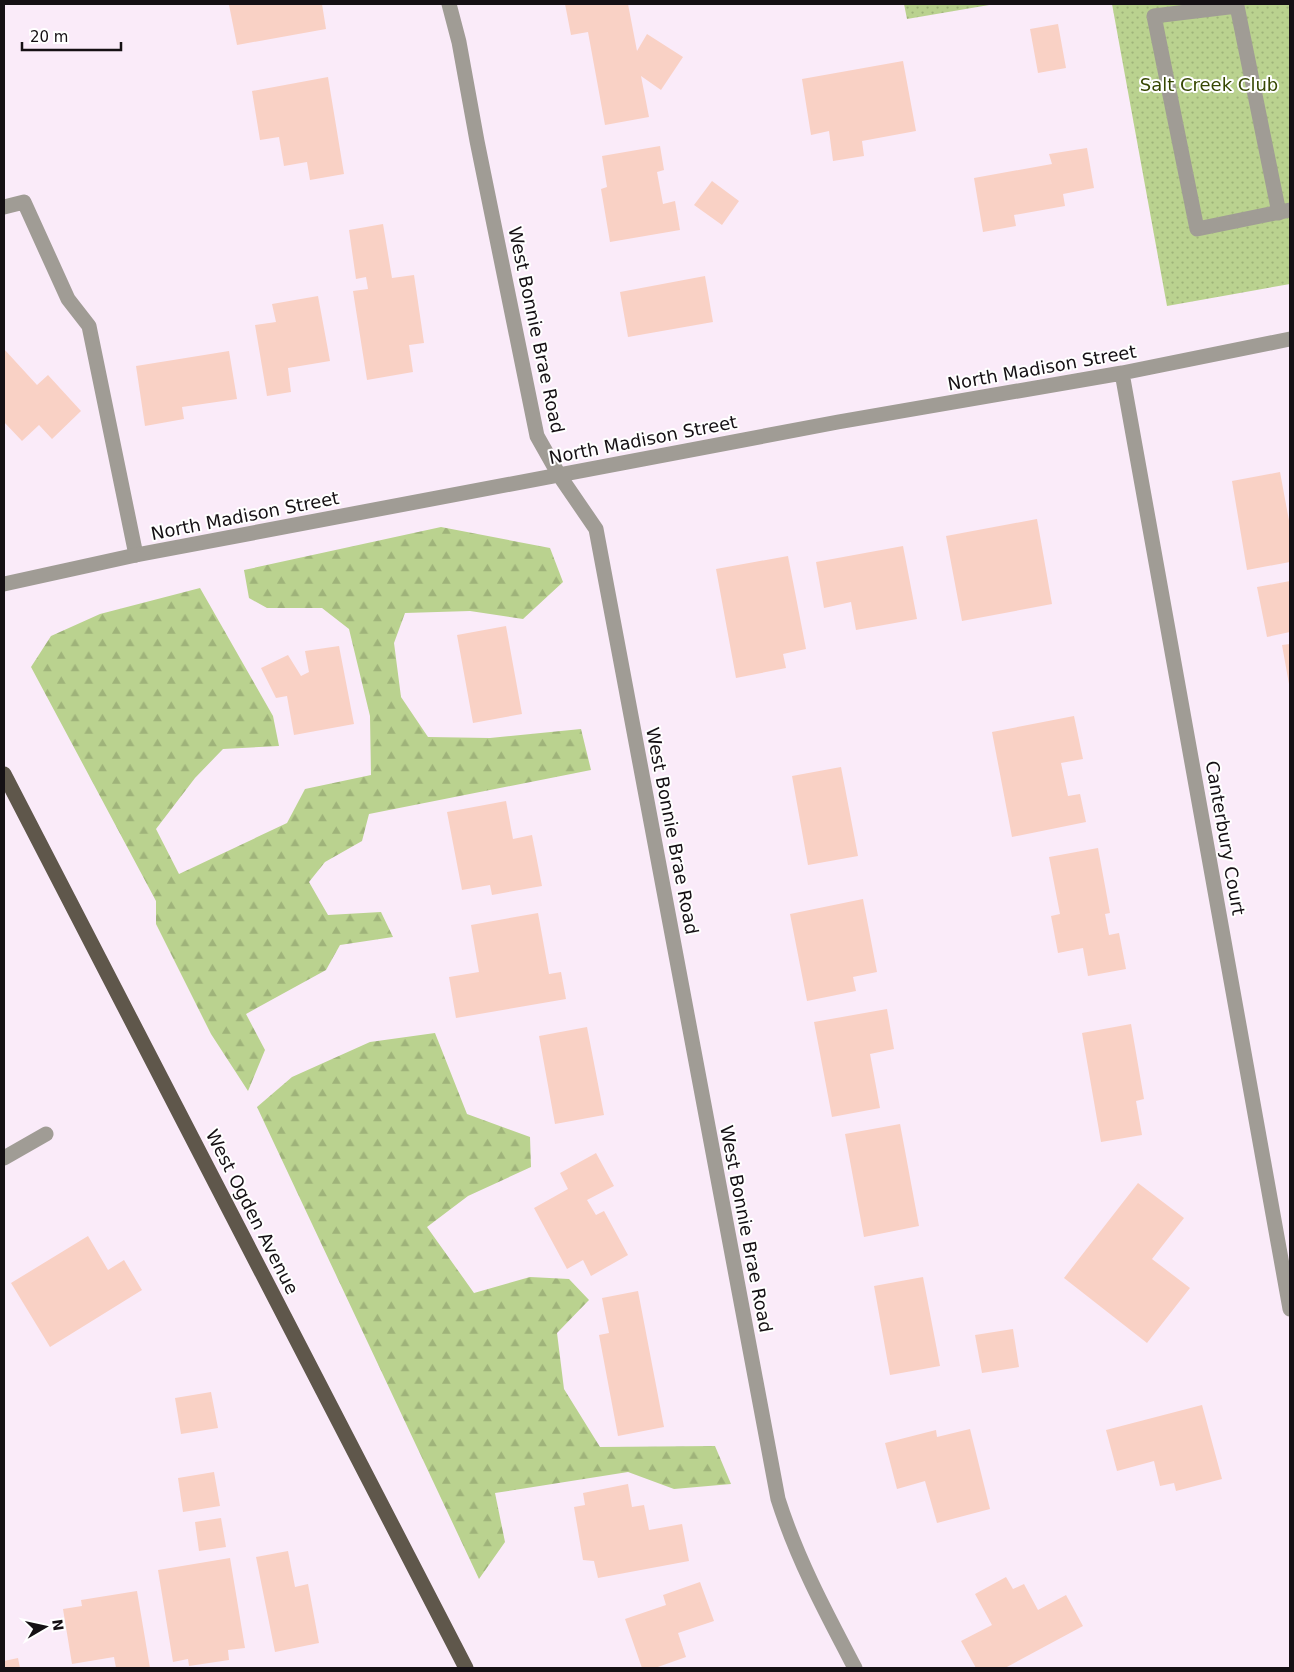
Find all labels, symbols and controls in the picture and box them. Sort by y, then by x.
scale bar [22,20,121,52]
text: 20 m [30,28,68,46]
park label: Salt Creek Club [1140,74,1278,95]
street label: West Bonnie Brae Road [504,225,569,435]
street label: North Madison Street [946,341,1138,394]
street label: North Madison Street [547,411,739,468]
street label: North Madison Street [149,487,341,544]
street label: West Bonnie Brae Road [642,725,703,936]
street label: Canterbury Court [1202,759,1249,917]
street label: West Bonnie Brae Road [716,1123,777,1334]
street label: West Ogden Avenue [202,1126,303,1298]
north arrow [20,1602,70,1652]
text: N [49,1618,67,1632]

